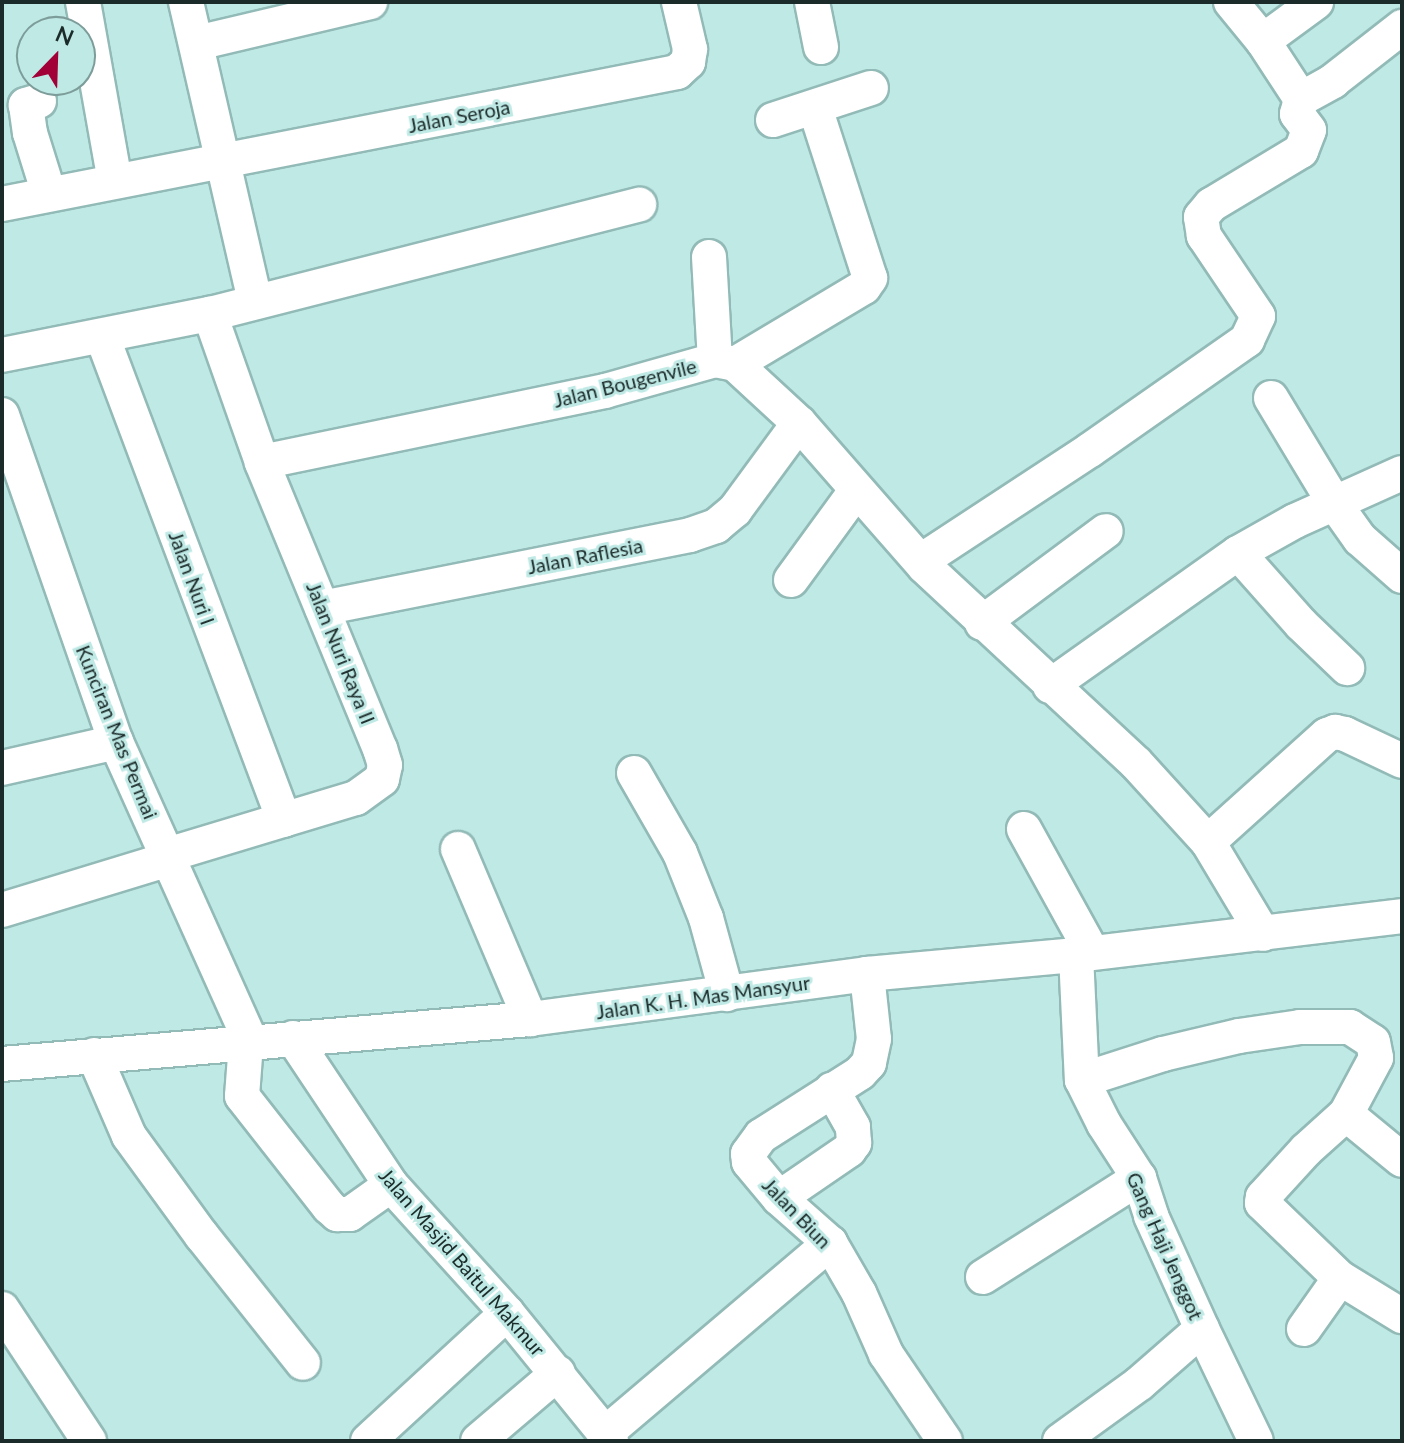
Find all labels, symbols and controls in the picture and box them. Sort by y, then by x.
north arrow [16,16,96,96]
text: N [52,20,78,51]
street label: Jalan Seroja [406,94,512,138]
street label: Jalan Bougenvile [551,354,699,412]
street label: Jalan Nuri I [164,528,220,628]
street label: Jalan Raflesia [525,533,645,579]
street label: Jalan Nuri Raya II [302,579,380,727]
street label: Kunciran Mas Permai [71,642,163,822]
street label: Jalan K. H. Mas Mansyur [595,970,811,1024]
street label: Jalan Masjid Baitul Makmur [374,1163,550,1361]
street label: Gang Haji Jenggot [1122,1168,1208,1324]
street label: Jalan Biun [758,1173,836,1253]

